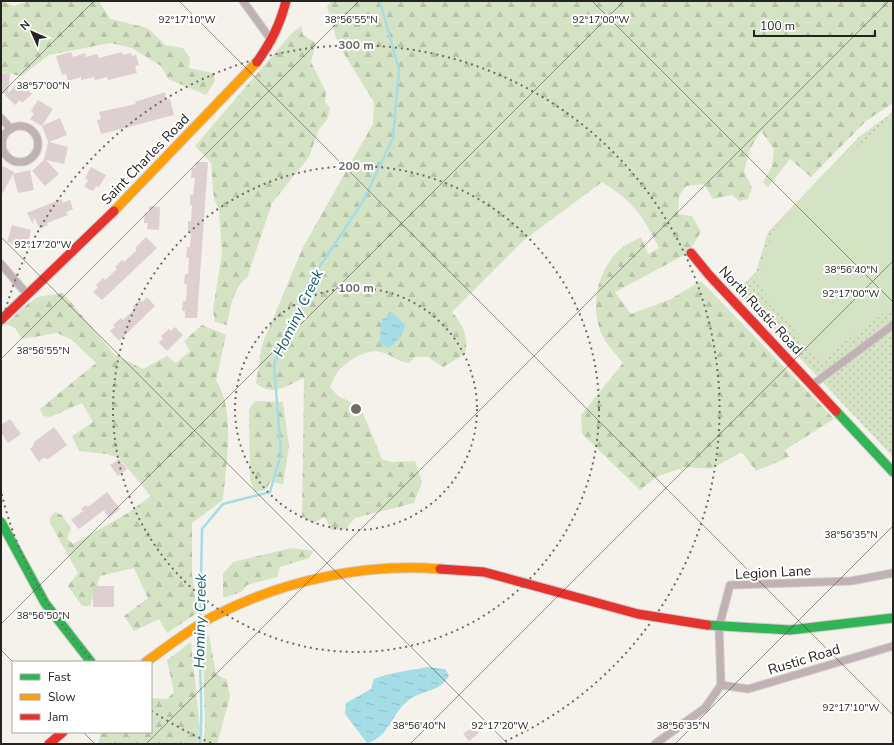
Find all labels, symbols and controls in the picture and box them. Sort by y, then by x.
north arrow [12,12,52,52]
scale bar [754,12,875,38]
text: 92°17'10"W [159,13,215,27]
text: 38°56'55"N [324,13,378,27]
text: 92°17'00"W [573,13,629,27]
text: N [17,17,33,33]
text: 100 m [760,18,795,34]
text: 300 m [338,37,374,53]
text: 38°57'00"N [16,79,70,93]
street label: Saint Charles Road [97,110,194,209]
text: 200 m [338,158,374,174]
text: 92°17'20"W [15,238,71,252]
street label: North Rustic Road [715,262,807,359]
text: 38°56'40"N [824,263,878,277]
water label: Hominy Creek [268,266,328,360]
text: 100 m [338,280,374,296]
text: 92°17'00"W [823,287,879,301]
text: 38°56'55"N [16,344,70,358]
centre of rings [349,402,363,416]
text: 38°56'35"N [824,528,878,542]
street label: Legion Lane [734,561,812,584]
water label: Hominy Creek [189,573,211,669]
text: 38°56'50"N [16,609,70,623]
street label: Rustic Road [766,639,843,679]
legend [12,661,152,733]
text: Fast [48,669,71,685]
text: Slow [48,689,76,705]
text: 92°17'10"W [823,701,879,715]
text: Jam [47,709,69,725]
text: 38°56'40"N [392,719,446,733]
text: 92°17'20"W [472,719,528,733]
text: 38°56'35"N [656,719,710,733]

